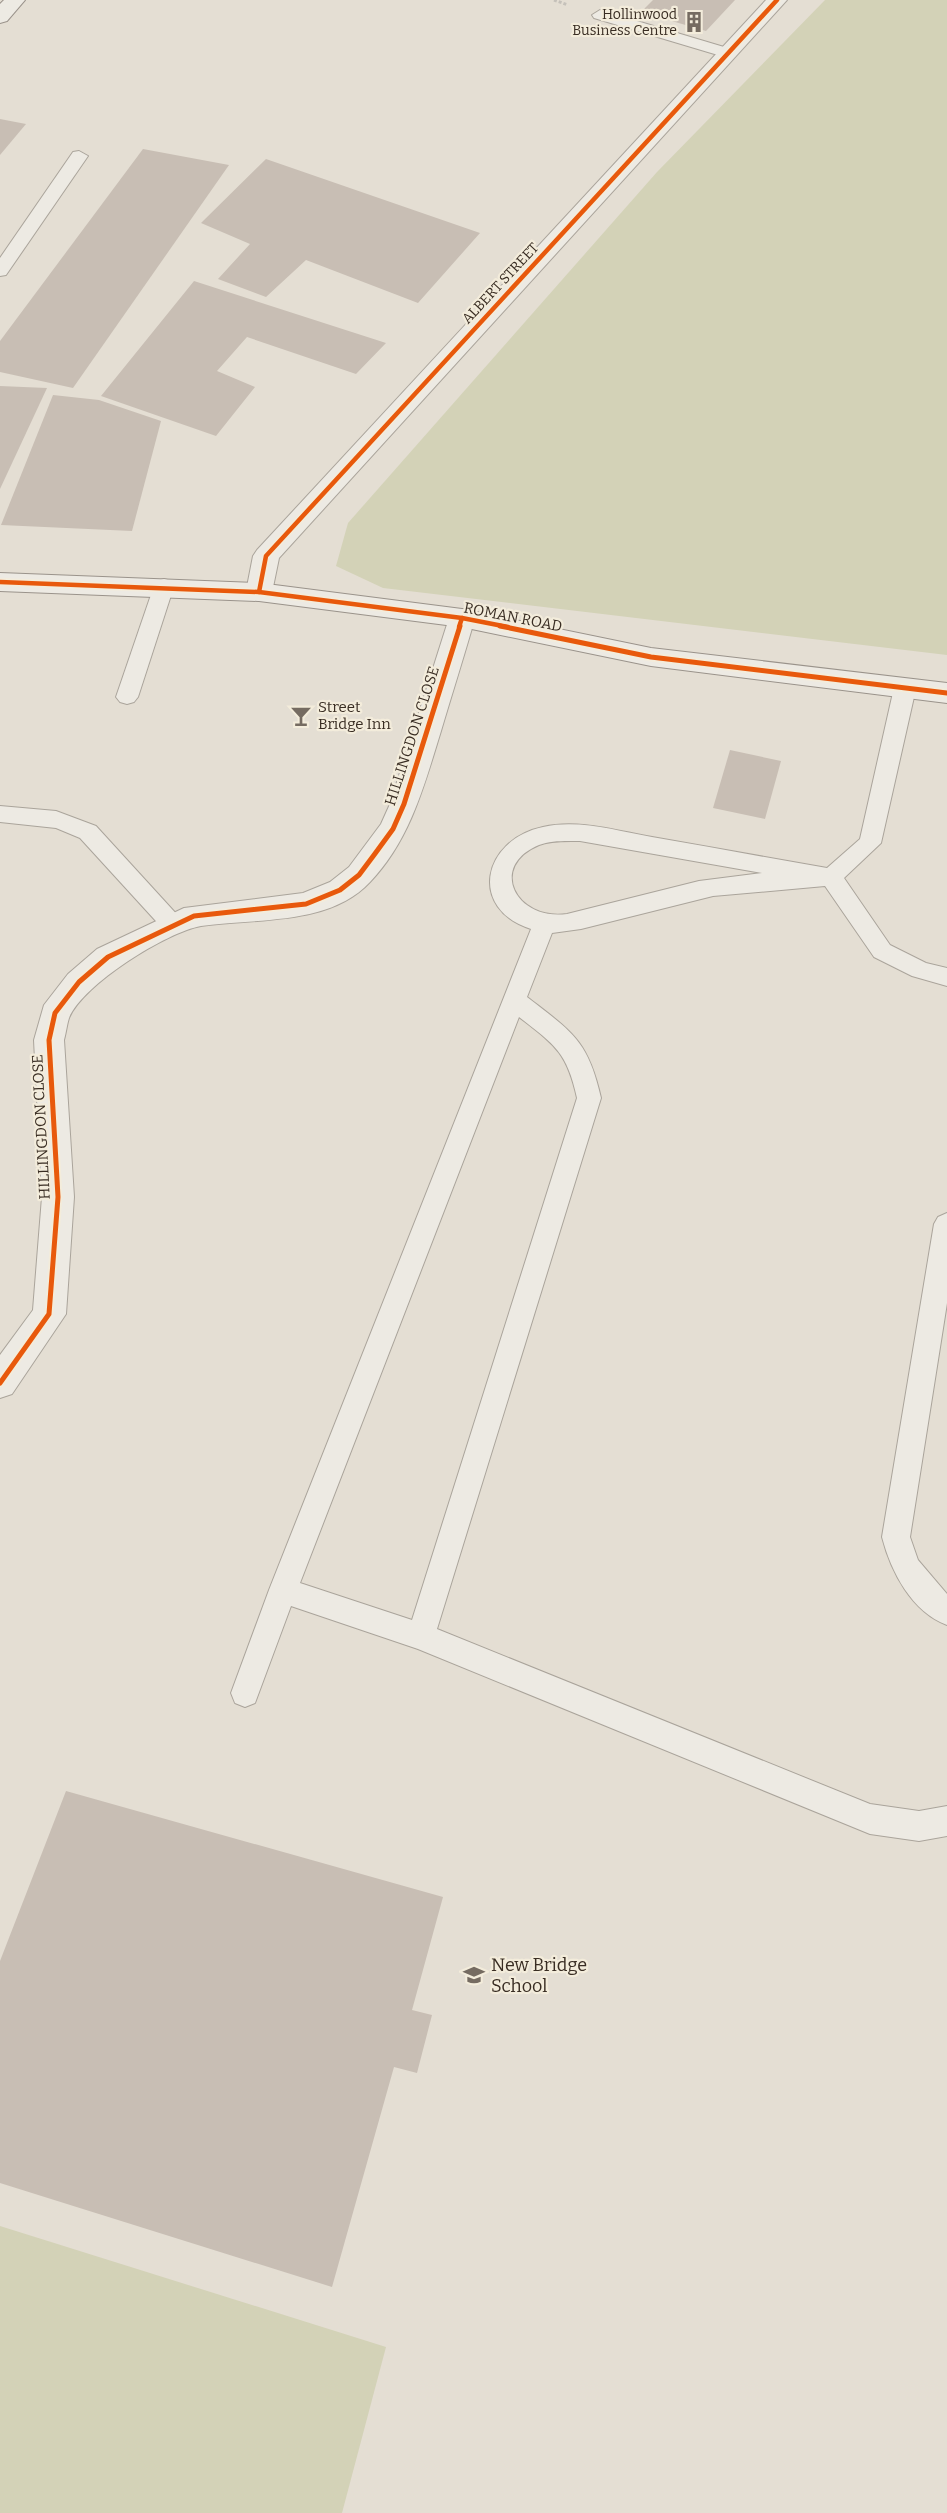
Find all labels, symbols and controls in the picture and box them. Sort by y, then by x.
place label: Hollinwood Business Centre [572,6,677,39]
building icon: Hollinwood Business Centre [682,10,706,34]
street label: ALBERT STREET [459,239,542,327]
street label: ROMAN ROAD [462,599,564,635]
street label: HILLINGDON CLOSE [381,664,443,808]
place label: Street Bridge Inn [318,698,391,733]
bar icon: Street Bridge Inn [289,704,313,728]
street label: HILLINGDON CLOSE [28,1054,54,1200]
place label: New Bridge School [491,1954,587,1997]
school or university icon: New Bridge School [462,1963,486,1987]

